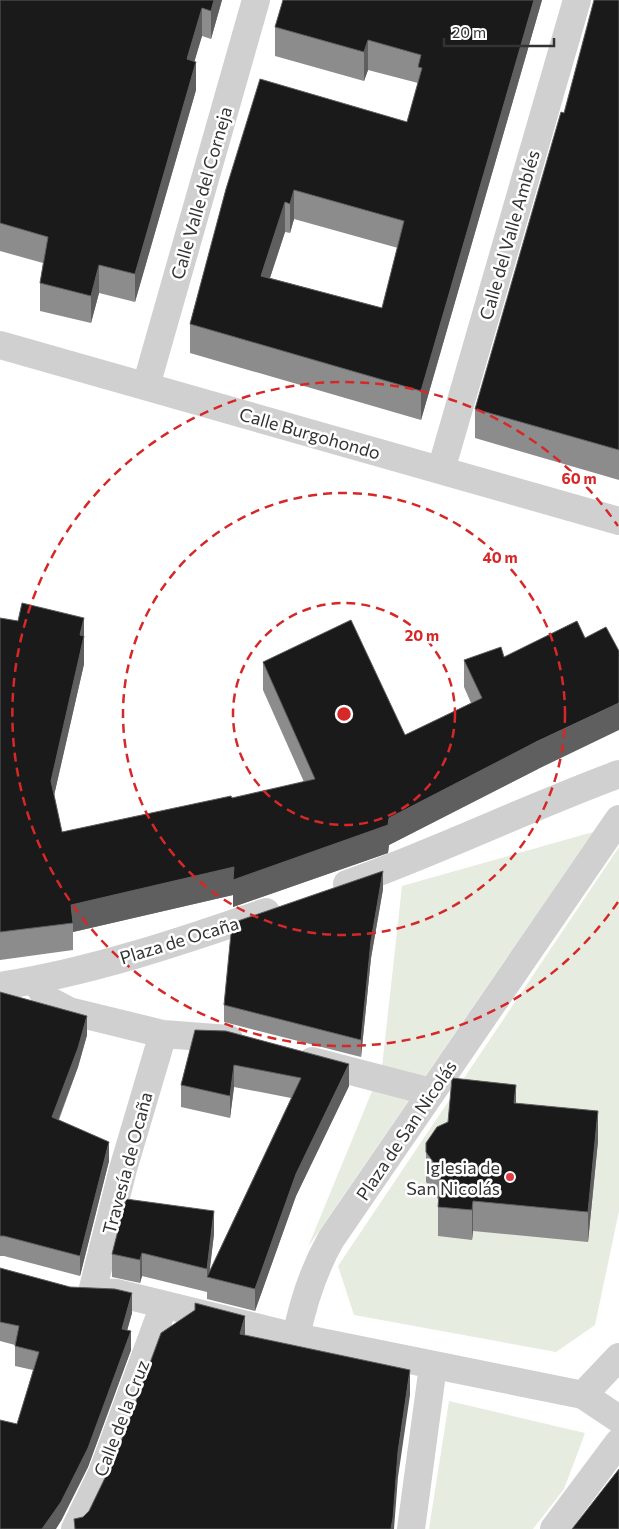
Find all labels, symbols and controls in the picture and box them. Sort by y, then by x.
scale bar [444,15,554,47]
text: 20 m [452,23,486,41]
street label: Calle Valle del Corneja [166,104,236,282]
street label: Calle del Valle Amblés [474,148,544,322]
street label: Calle Burgohondo [237,402,383,464]
text: 60 m [561,469,597,487]
text: 40 m [482,548,518,566]
text: 20 m [405,626,439,644]
centre of rings [335,705,353,723]
street label: Plaza de Ocaña [117,911,241,969]
street label: Plaza de San Nicolás [351,1056,461,1204]
street label: Travesía de Ocaña [97,1089,157,1237]
place label: Iglesia de San Nicolás [406,1156,500,1199]
marker: Iglesia de San Nicolás [504,1171,516,1183]
street label: Calle de la Cruz [89,1357,153,1479]

